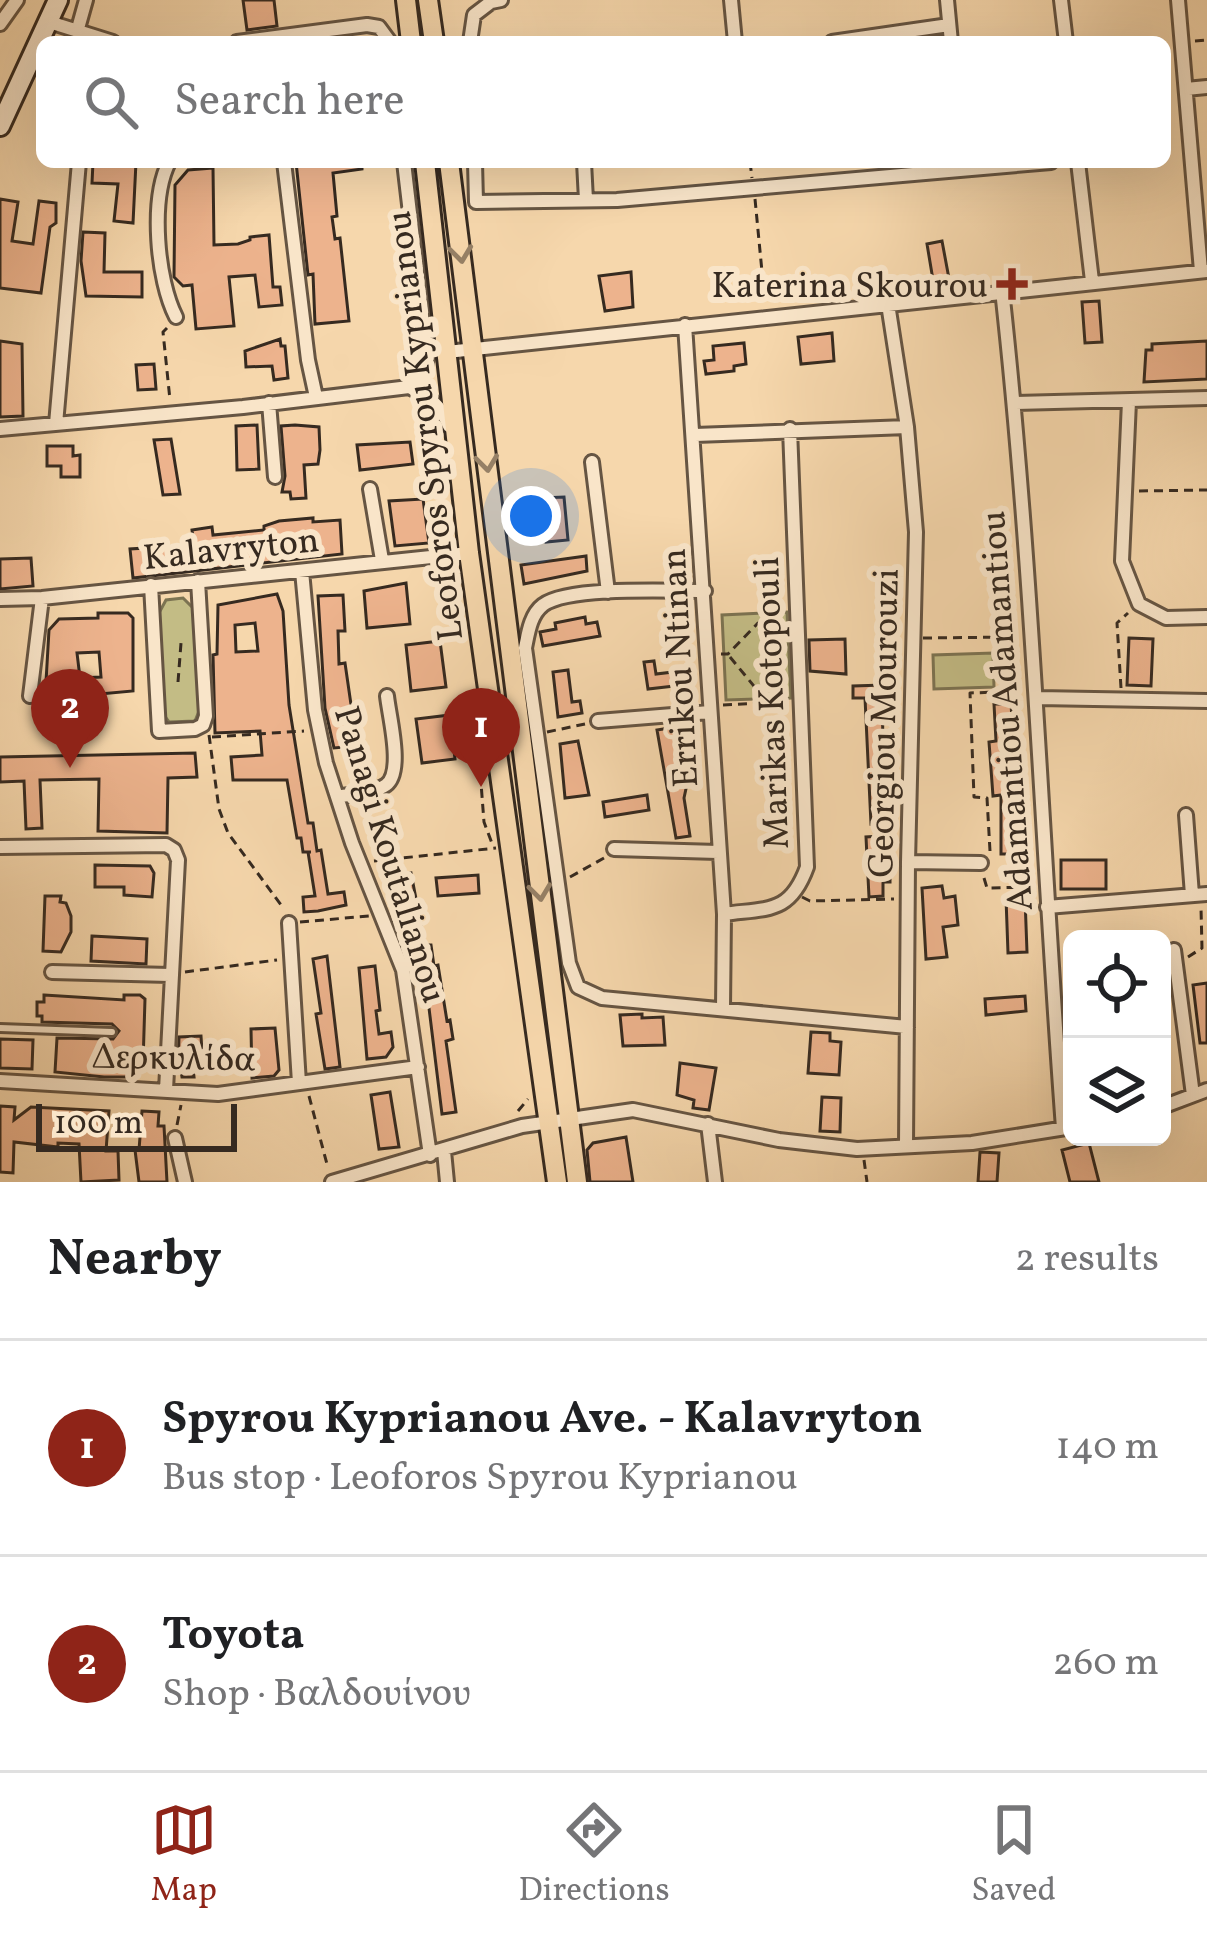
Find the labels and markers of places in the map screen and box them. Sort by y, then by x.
place label: Katerina Skourou [711,263,988,313]
marker: Katerina Skourou [999,271,1025,297]
pin: 2 [31,669,109,768]
pin: 1 [442,688,520,787]

